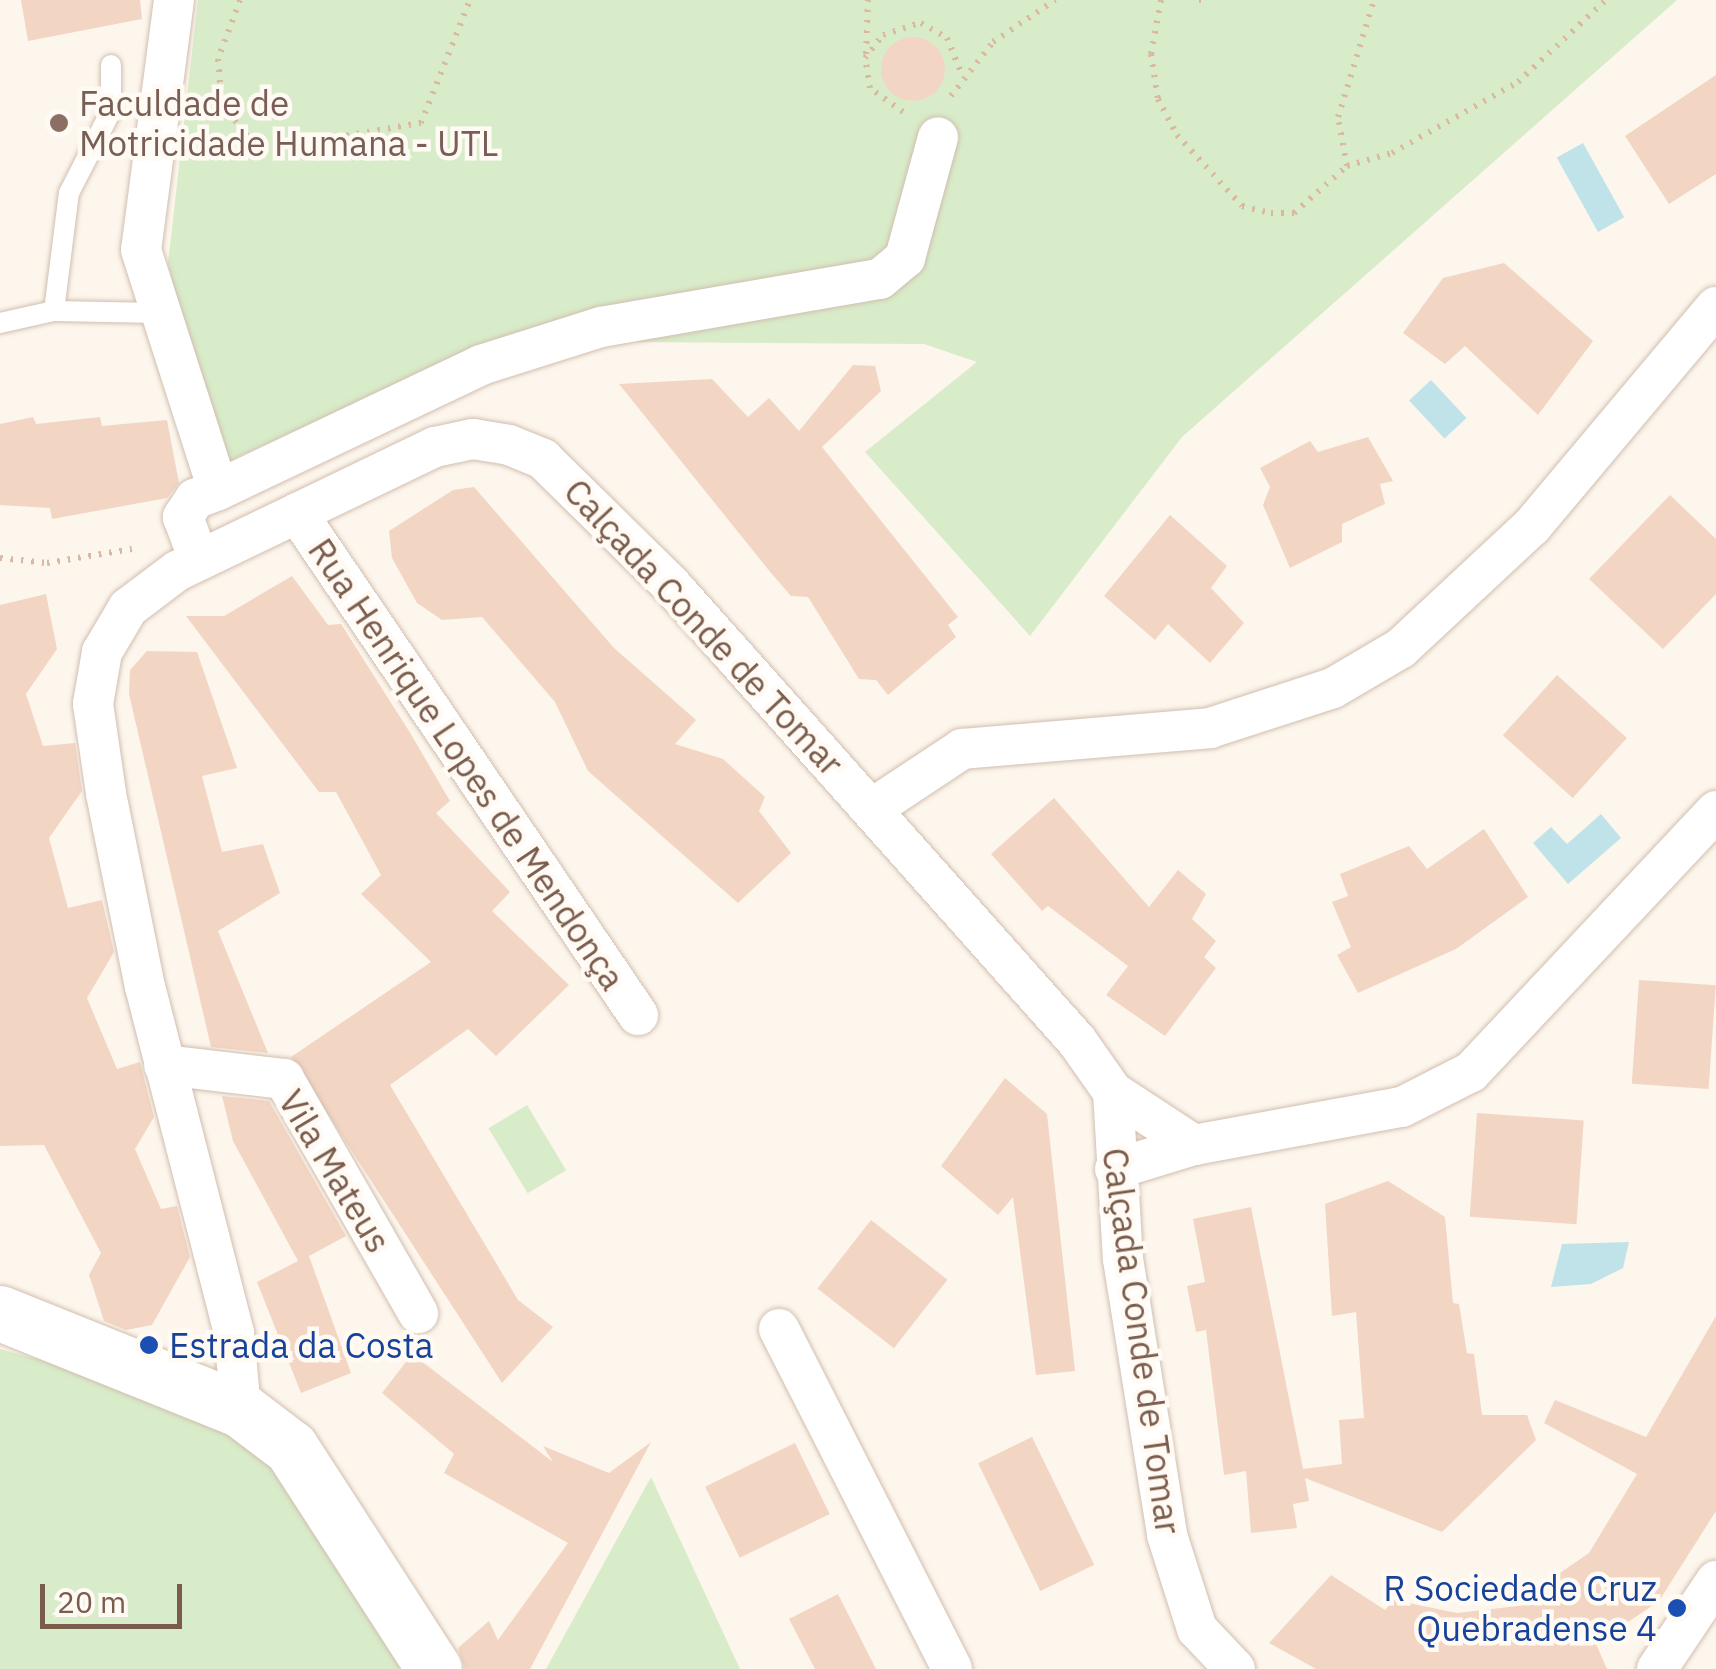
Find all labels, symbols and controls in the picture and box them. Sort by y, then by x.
place label: Faculdade de Motricidade Humana - UTL [79,82,498,164]
marker: Faculdade de Motricidade Humana - UTL [48,112,70,134]
street label: Calçada Conde de Tomar [556,470,852,784]
street label: Rua Henrique Lopes de Mendonça [300,530,634,998]
street label: Vila Mateus [270,1082,400,1260]
street label: Calçada Conde de Tomar [1094,1145,1190,1537]
place label: Estrada da Costa [169,1324,433,1366]
marker: Estrada da Costa [138,1334,160,1356]
scale bar [45,1564,188,1626]
place label: R Sociedade Cruz Quebradense 4 [1383,1567,1657,1649]
text: 20 m [57,1582,126,1621]
marker: R Sociedade Cruz Quebradense 4 [1666,1597,1688,1619]

